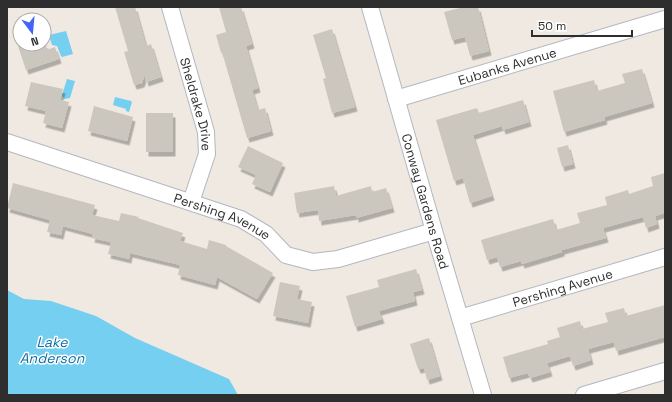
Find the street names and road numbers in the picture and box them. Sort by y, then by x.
street label: Eubanks Avenue [456,44,559,89]
street label: Sheldrake Drive [176,56,215,151]
street label: Conway Gardens Road [398,132,453,271]
street label: Pershing Avenue [172,189,275,243]
street label: Pershing Avenue [511,265,615,311]

